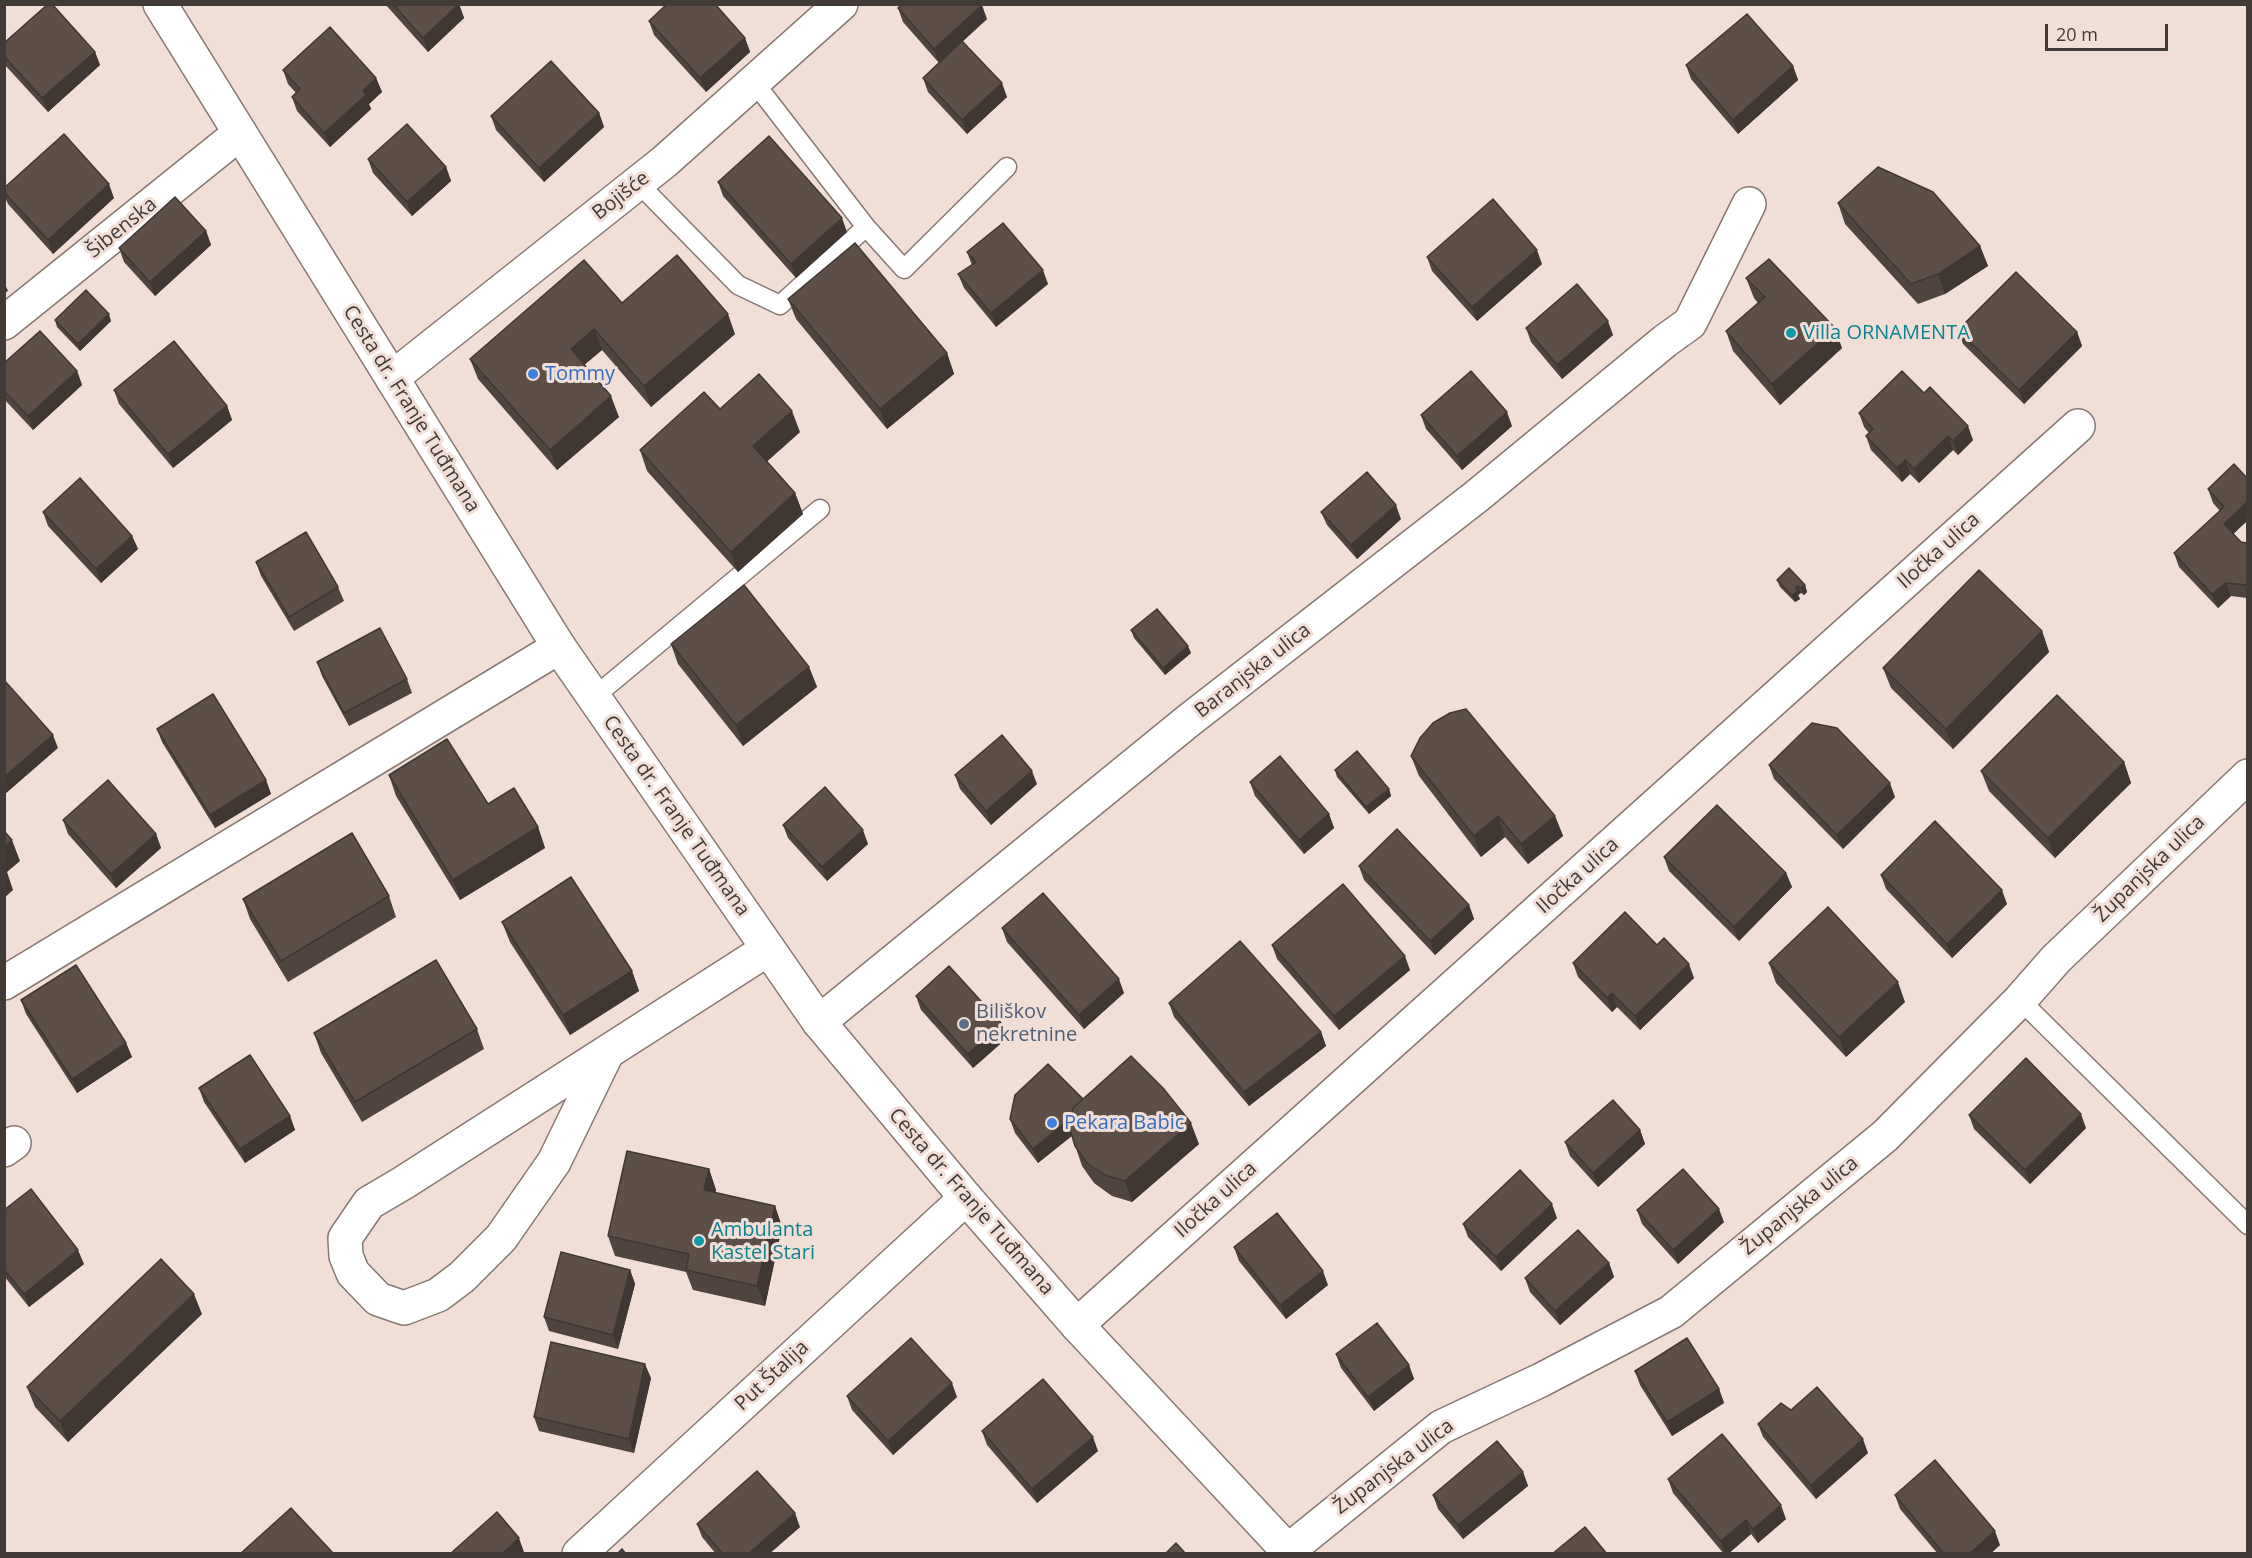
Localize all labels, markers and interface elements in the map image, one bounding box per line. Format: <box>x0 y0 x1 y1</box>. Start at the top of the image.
scale bar <box>2048 12 2171 50</box>
text: 20 m <box>2056 22 2098 46</box>
street label: Bojišće <box>588 166 654 226</box>
street label: Šibenska <box>82 193 162 263</box>
street label: Cesta dr. Franje Tuđmana <box>337 301 485 517</box>
place label: Villa ORNAMENTA <box>1803 321 1970 345</box>
marker: Villa ORNAMENTA <box>1784 326 1798 340</box>
place label: Tommy <box>545 362 615 386</box>
marker: Tommy <box>526 367 540 381</box>
street label: Iločka ulica <box>1893 508 1985 594</box>
street label: Baranjska ulica <box>1190 618 1316 724</box>
street label: Cesta dr. Franje Tuđmana <box>597 711 755 921</box>
street label: Županjska ulica <box>2090 810 2210 928</box>
street label: Iločka ulica <box>1532 833 1624 919</box>
place label: Biliškov nekretnine <box>976 1000 1077 1047</box>
marker: Biliškov nekretnine <box>957 1017 971 1031</box>
street label: Cesta dr. Franje Tuđmana <box>883 1104 1059 1300</box>
place label: Pekara Babic <box>1064 1111 1184 1135</box>
marker: Pekara Babic <box>1045 1116 1059 1130</box>
street label: Županjska ulica <box>1737 1151 1863 1261</box>
street label: Iločka ulica <box>1170 1157 1262 1243</box>
place label: Ambulanta Kastel Stari <box>711 1218 815 1265</box>
marker: Ambulanta Kastel Stari <box>692 1234 706 1248</box>
street label: Put Štalija <box>730 1336 814 1416</box>
street label: Županjska ulica <box>1329 1414 1459 1520</box>

